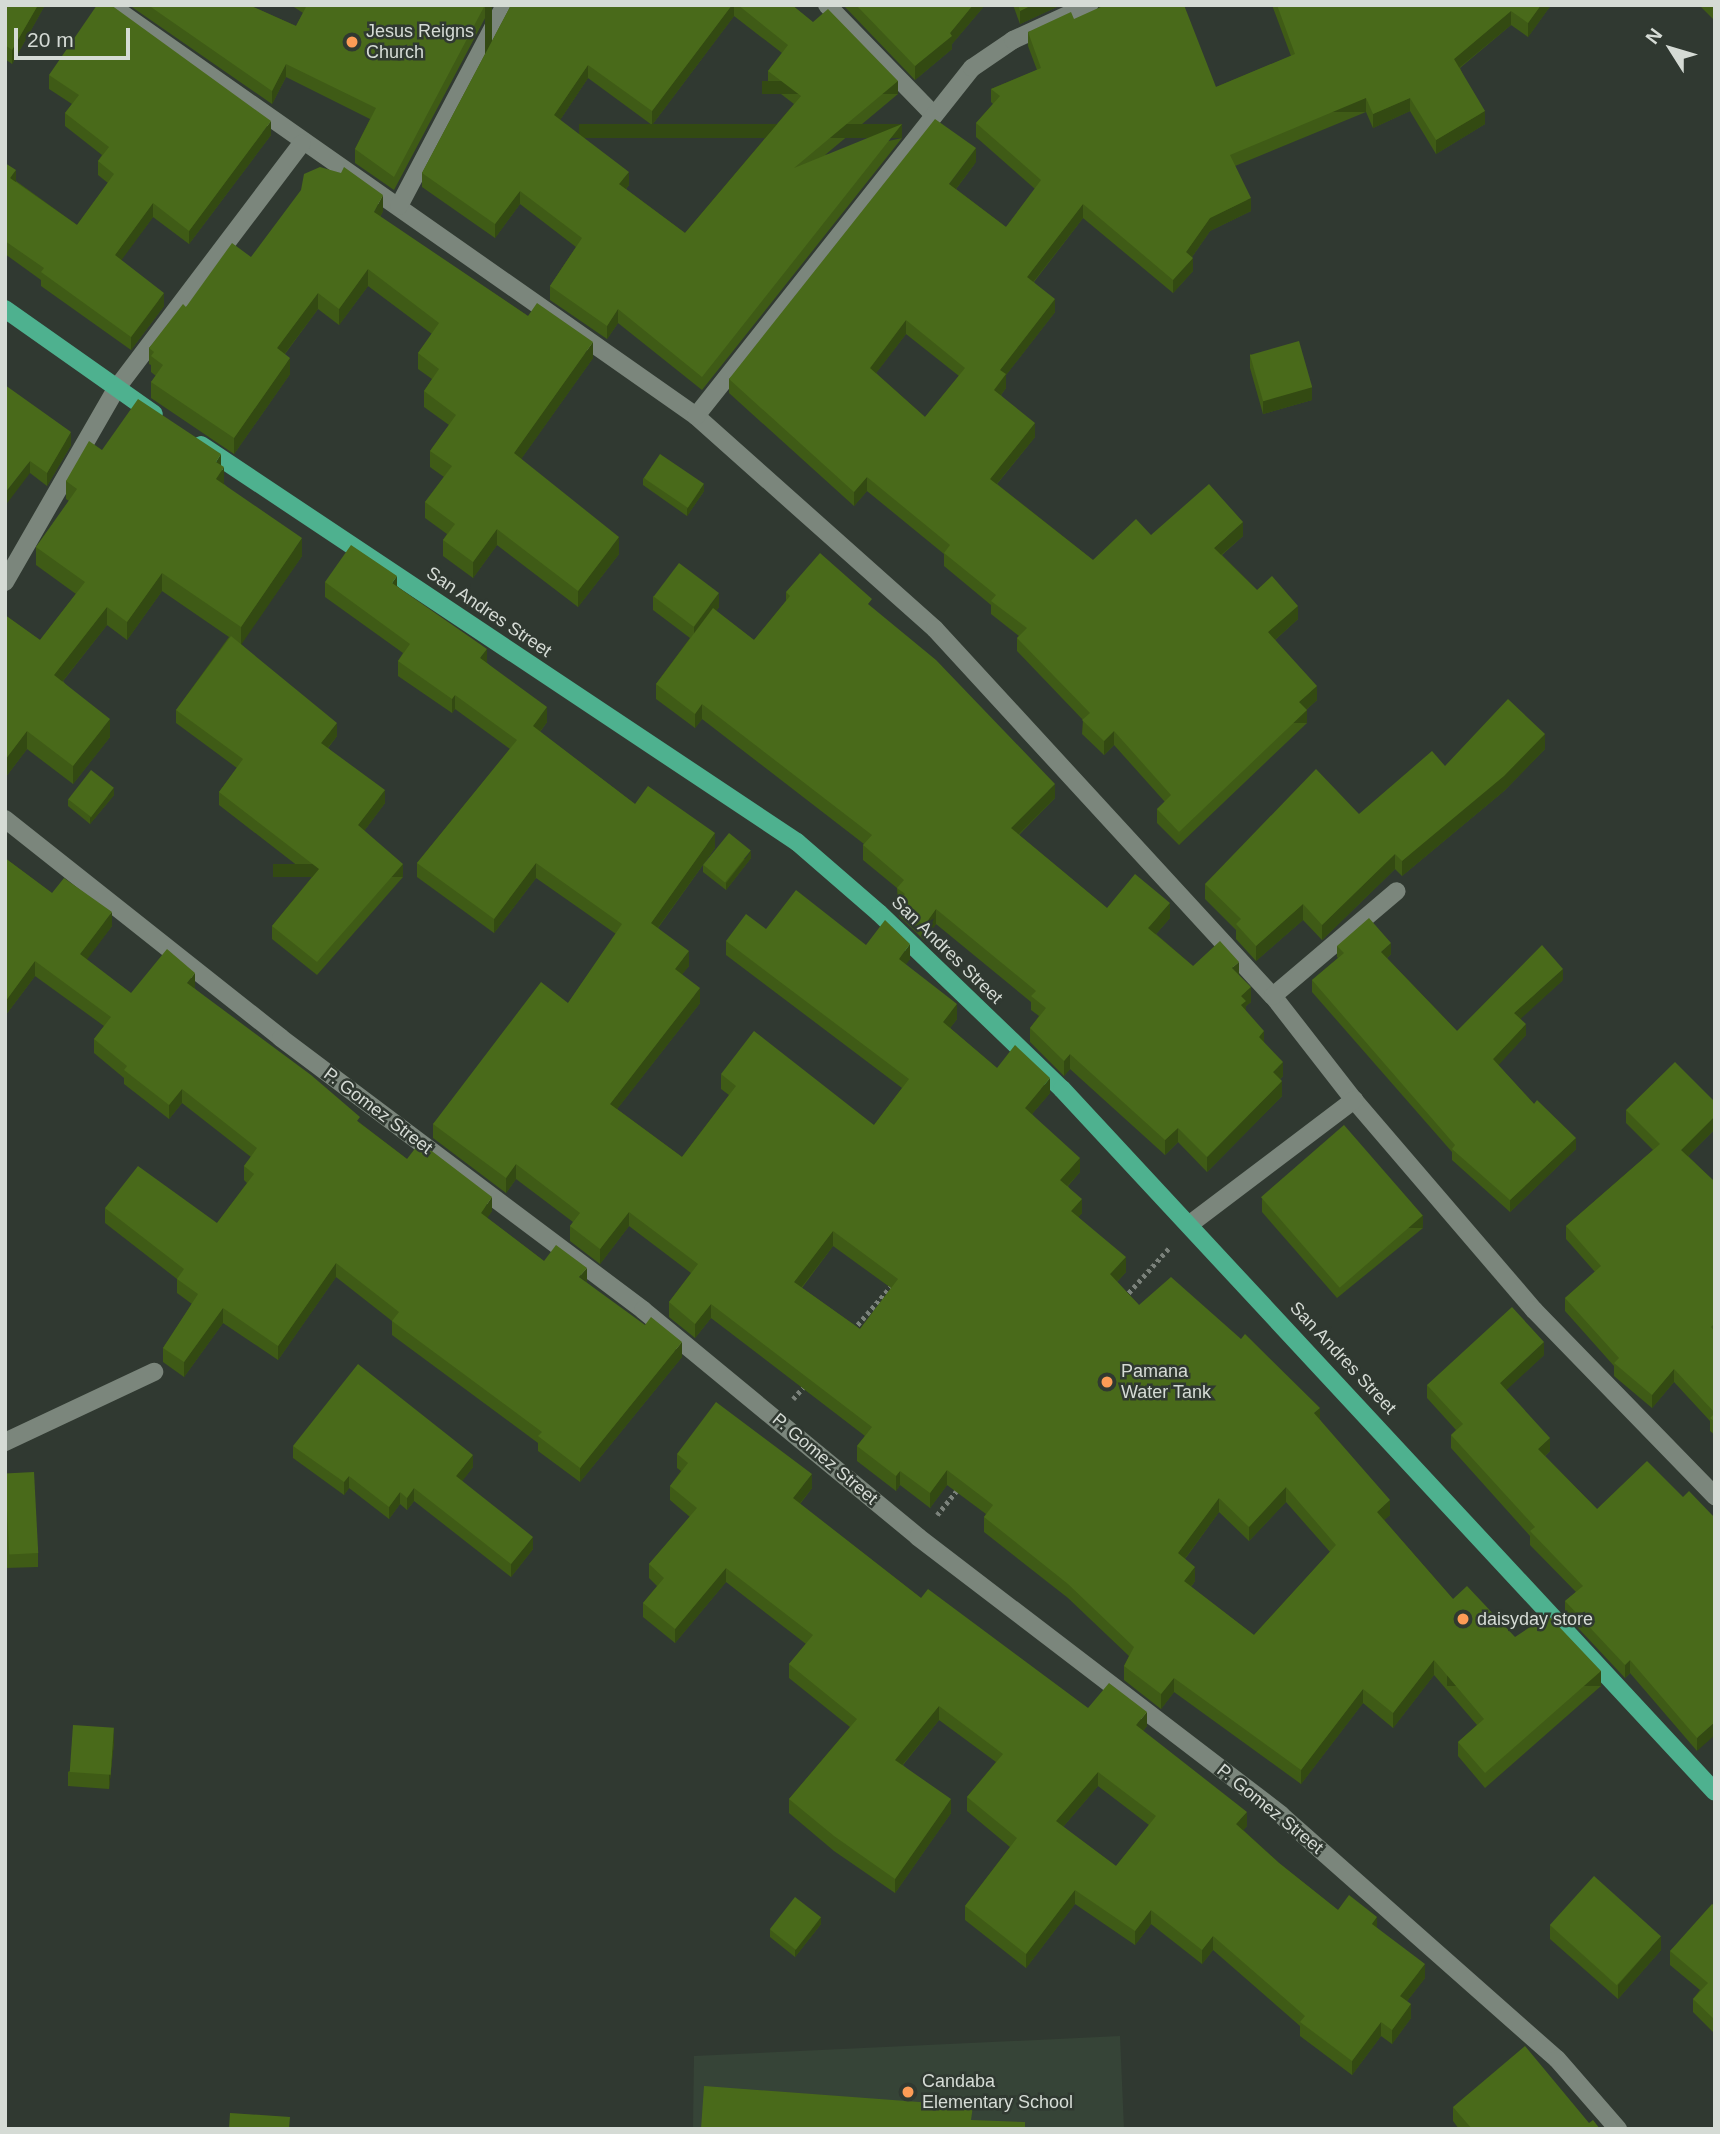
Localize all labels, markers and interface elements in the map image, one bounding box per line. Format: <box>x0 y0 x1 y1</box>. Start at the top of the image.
scale bar <box>18 14 133 58</box>
north arrow <box>1636 14 1706 84</box>
place label: Jesus Reigns Church <box>366 21 474 64</box>
text: N <box>1641 24 1666 48</box>
text: 20 m <box>27 28 74 51</box>
marker: Jesus Reigns Church <box>344 34 360 50</box>
street label: San Andres Street <box>422 562 556 662</box>
street label: San Andres Street <box>887 891 1007 1009</box>
street label: P. Gomez Street <box>319 1063 437 1159</box>
street label: San Andres Street <box>1285 1297 1401 1419</box>
place label: Pamana Water Tank <box>1121 1361 1211 1404</box>
marker: Pamana Water Tank <box>1099 1374 1115 1390</box>
street label: P. Gomez Street <box>768 1409 882 1509</box>
place label: daisyday store <box>1477 1608 1593 1630</box>
marker: daisyday store <box>1455 1611 1471 1627</box>
street label: P. Gomez Street <box>1212 1759 1328 1859</box>
place label: Candaba Elementary School <box>922 2071 1073 2114</box>
marker: Candaba Elementary School <box>900 2084 916 2100</box>

